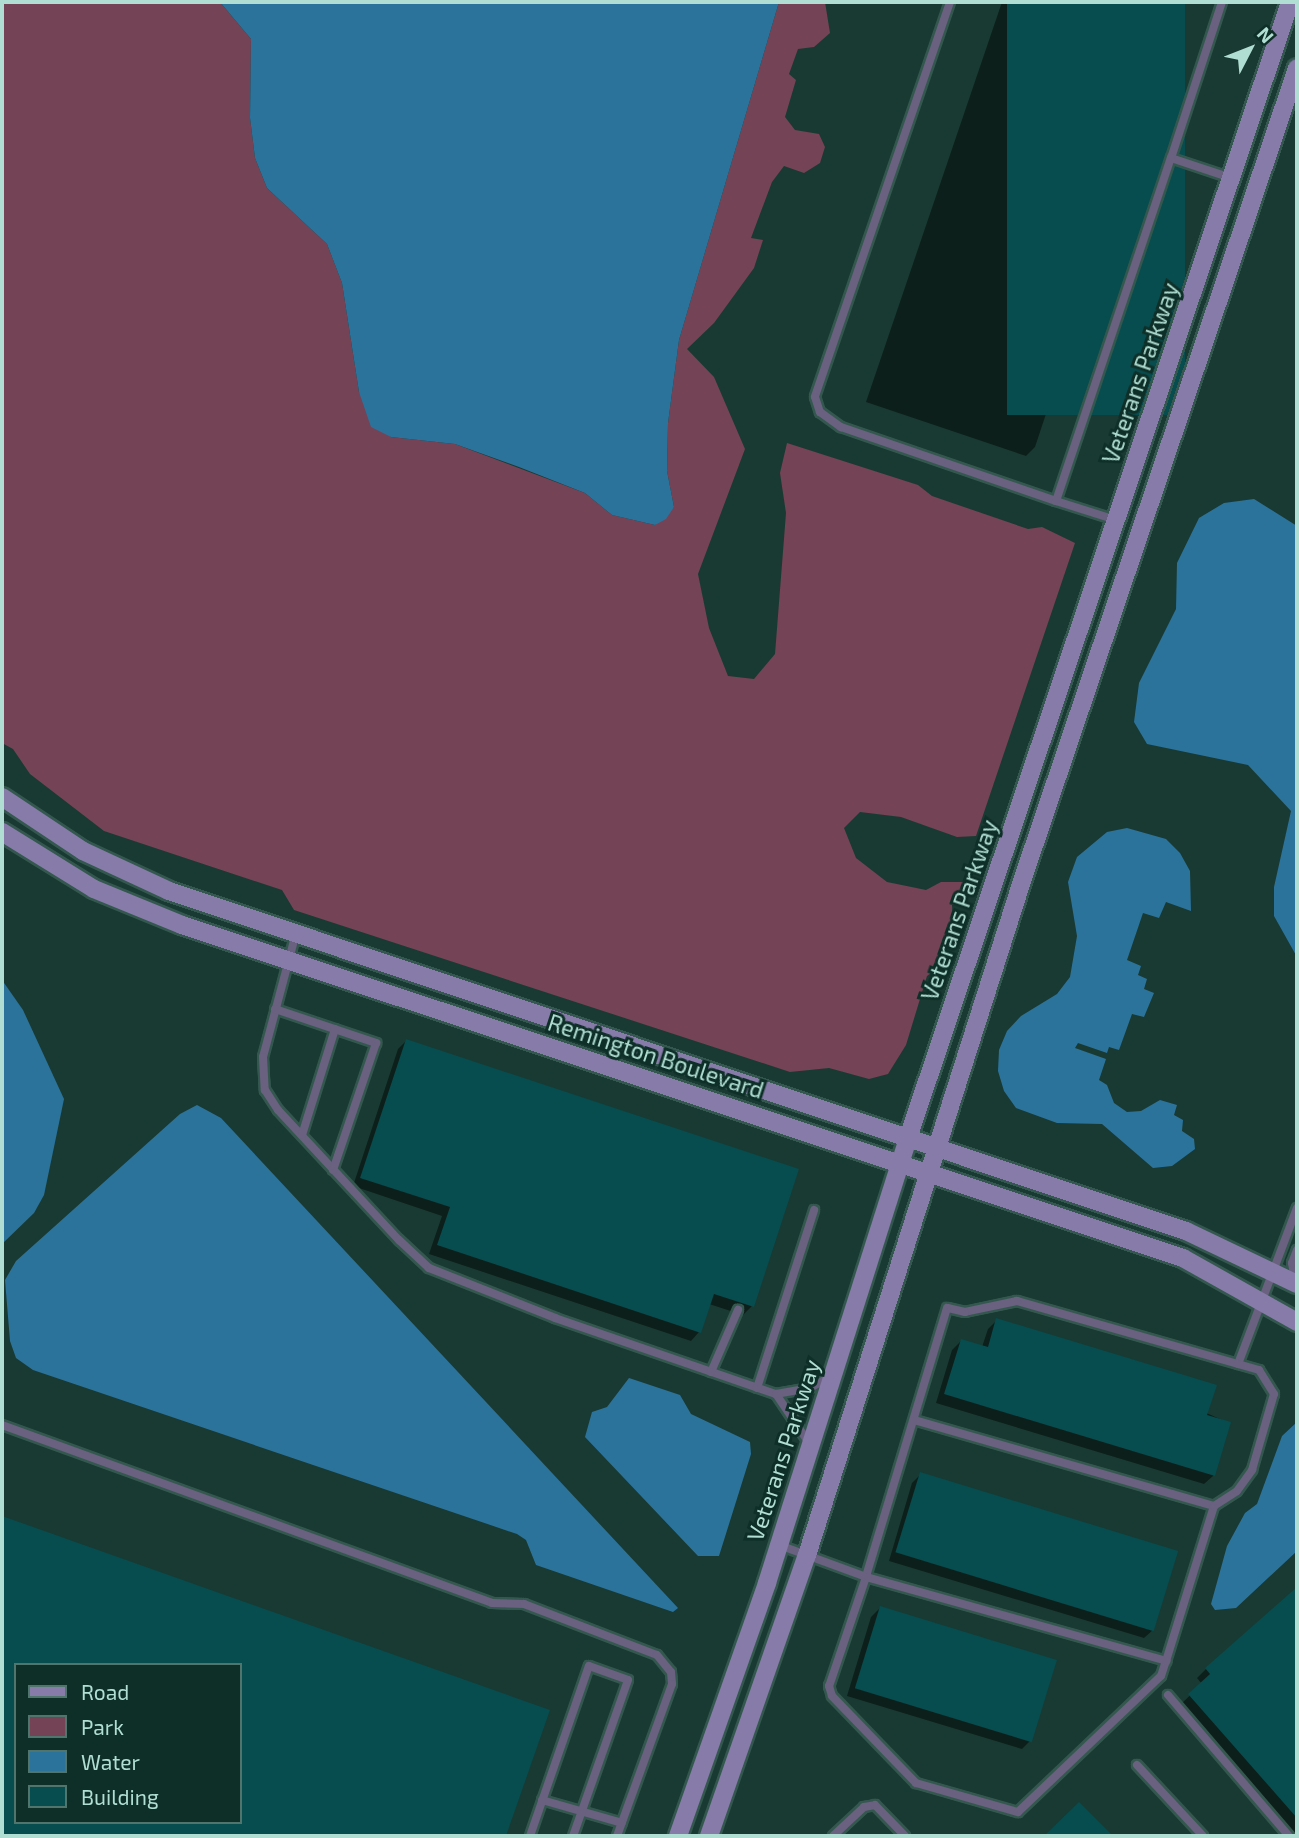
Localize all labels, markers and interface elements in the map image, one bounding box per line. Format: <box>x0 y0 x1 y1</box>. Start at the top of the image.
north arrow <box>1215 14 1285 84</box>
text: N <box>1253 22 1279 47</box>
street label: Veterans Parkway <box>1096 279 1184 467</box>
street label: Veterans Parkway <box>915 816 1003 1004</box>
street label: Remington Boulevard <box>545 1008 767 1104</box>
street label: Veterans Parkway <box>741 1356 825 1544</box>
legend <box>14 1663 242 1824</box>
text: Road <box>81 1679 129 1704</box>
text: Park <box>81 1714 124 1739</box>
text: Water <box>81 1749 140 1774</box>
text: Building <box>81 1784 159 1809</box>

